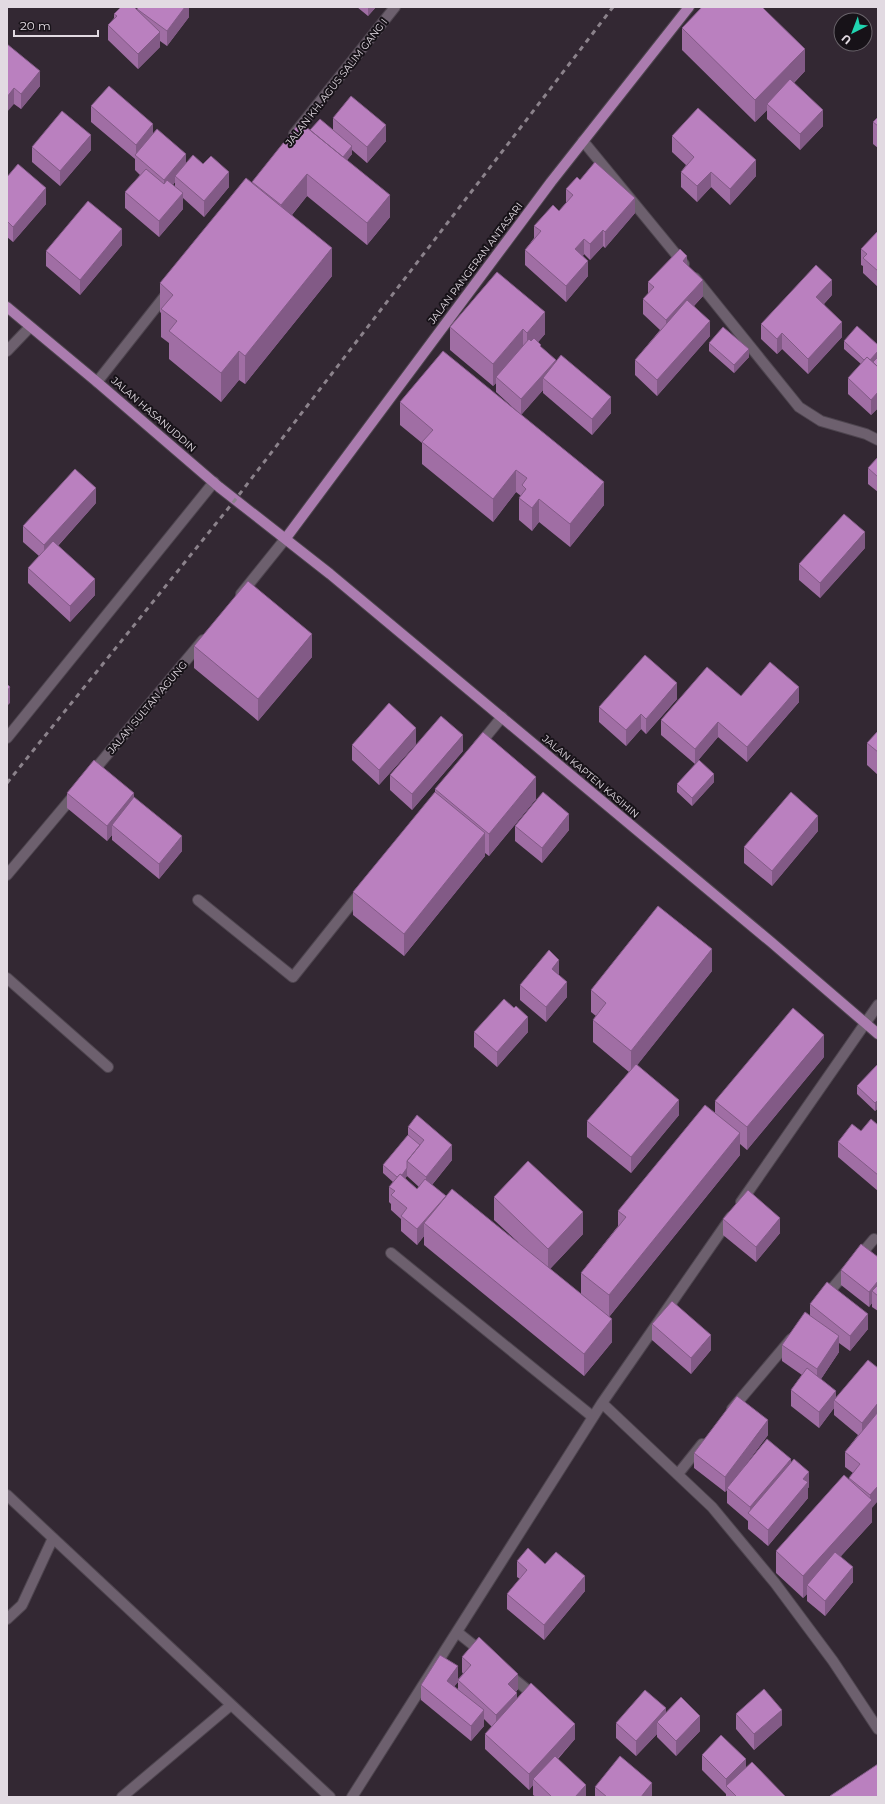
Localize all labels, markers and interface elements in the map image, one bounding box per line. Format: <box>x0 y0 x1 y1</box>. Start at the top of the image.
scale bar <box>14 12 98 38</box>
north arrow <box>833 12 873 52</box>
street label: JALAN KH. AGUS SALIM GANG I <box>282 16 390 149</box>
text: 20 m <box>20 18 51 33</box>
text: U <box>838 31 854 48</box>
street label: JALAN PANGERAN ANTASARI <box>425 200 525 327</box>
street label: JALAN HASANUDDIN <box>108 373 199 455</box>
street label: JALAN SULTAN AGUNG <box>104 658 190 757</box>
street label: JALAN KAPTEN KASIHIN <box>539 731 642 821</box>

